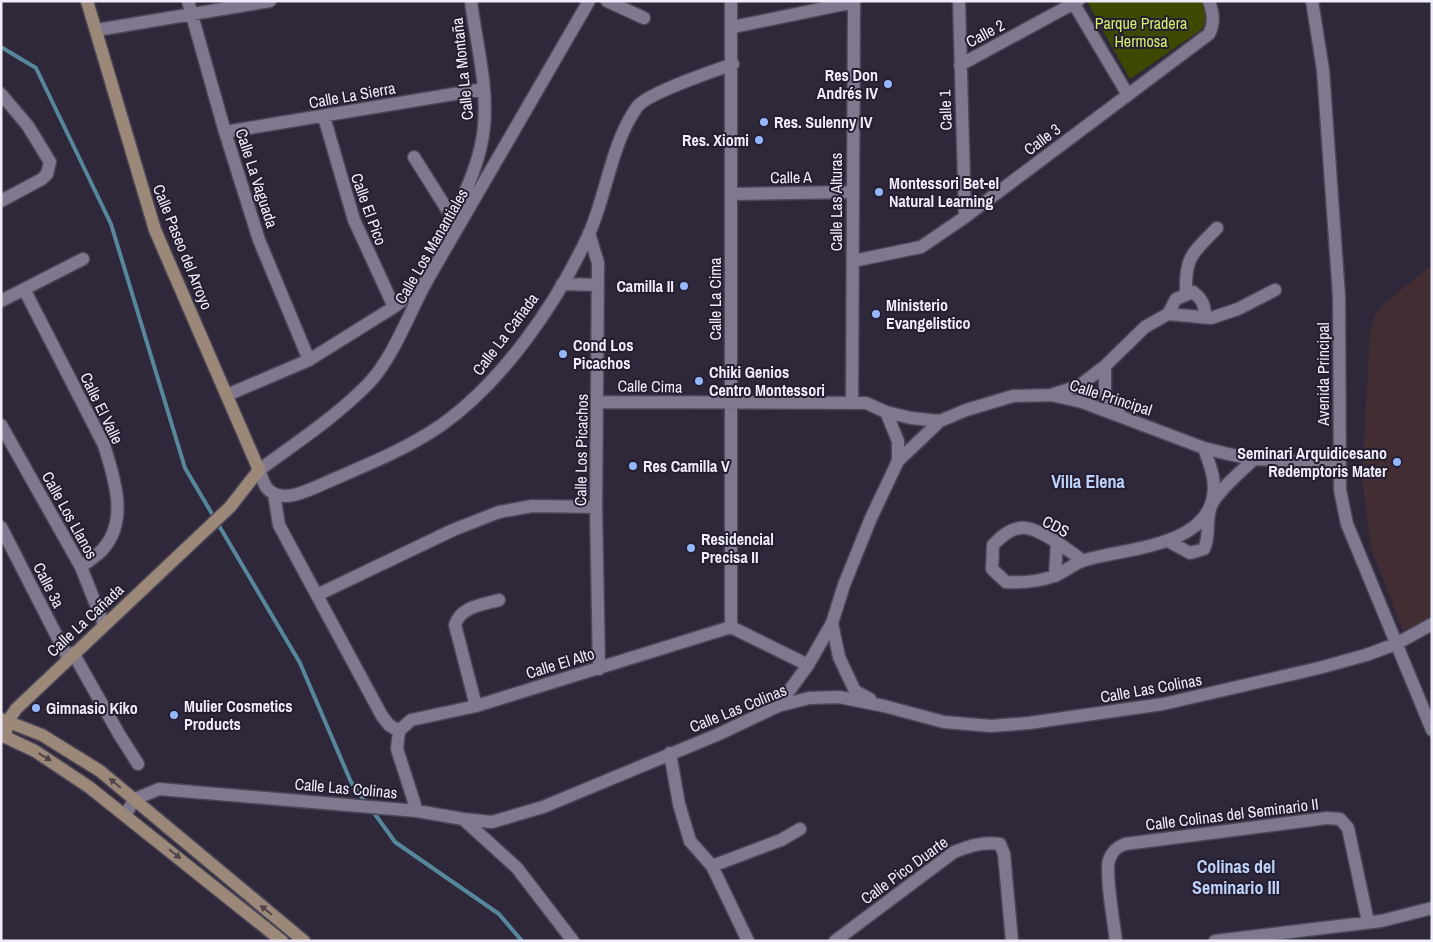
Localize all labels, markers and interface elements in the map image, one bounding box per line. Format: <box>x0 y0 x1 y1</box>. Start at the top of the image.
park label: Parque Pradera Hermosa <box>1095 12 1188 52</box>
street label: Calle 2 <box>962 14 1008 52</box>
street label: Calle La Montaña <box>446 16 478 121</box>
place label: Res Don Andrés IV <box>817 64 878 104</box>
street label: Calle La Sierra <box>307 76 398 113</box>
marker: Res Don Andrés IV <box>882 78 894 90</box>
street label: Calle 1 <box>933 89 957 131</box>
place label: Res. Sulenny IV <box>774 111 873 133</box>
marker: Res. Sulenny IV <box>758 116 770 128</box>
street label: Calle 3 <box>1019 118 1065 160</box>
street label: Calle La Vaguada <box>231 125 284 231</box>
place label: Res. Xiomi <box>682 129 749 151</box>
marker: Res. Xiomi <box>753 134 765 146</box>
street label: Calle Las Alturas <box>825 153 847 251</box>
street label: Calle A <box>770 166 812 188</box>
street label: Calle El Pico <box>346 170 392 248</box>
place label: Montessori Bet-el Natural Learning <box>889 172 999 212</box>
street label: Calle Paseo del Arroyo <box>148 181 218 313</box>
street label: Calle Los Manantiales <box>389 184 473 308</box>
marker: Montessori Bet-el Natural Learning <box>873 186 885 198</box>
street label: Calle La Cima <box>704 257 726 341</box>
place label: Camilla II <box>616 275 674 297</box>
marker: Camilla II <box>678 280 690 292</box>
street label: Calle La Cañada <box>467 288 544 380</box>
place label: Ministerio Evangelistico <box>886 294 971 334</box>
marker: Ministerio Evangelistico <box>870 308 882 320</box>
street label: Avenida Principal <box>1312 322 1334 427</box>
place label: Cond Los Picachos <box>573 334 634 374</box>
marker: Cond Los Picachos <box>557 348 569 360</box>
place label: Chiki Genios Centro Montessori <box>709 361 825 401</box>
street label: Calle El Valle <box>75 369 129 447</box>
street label: Calle Principal <box>1067 373 1155 421</box>
street label: Calle Cima <box>617 374 683 398</box>
marker: Chiki Genios Centro Montessori <box>693 375 705 387</box>
street label: Calle Los Picachos <box>569 394 593 506</box>
place label: Seminari Arquidicesano Redemptoris Mater <box>1237 442 1388 482</box>
place label: Res Camilla V <box>643 455 730 477</box>
marker: Seminari Arquidicesano Redemptoris Mater <box>1391 456 1403 468</box>
marker: Res Camilla V <box>627 460 639 472</box>
street label: Calle Los Llanos <box>37 467 103 563</box>
district label: Villa Elena <box>1051 469 1126 494</box>
street label: CDS <box>1039 510 1074 542</box>
place label: Residencial Precisa II <box>701 528 774 568</box>
marker: Residencial Precisa II <box>685 542 697 554</box>
street label: Calle 3a <box>28 559 70 612</box>
street label: Calle La Cañada <box>42 578 129 661</box>
street label: Calle El Alto <box>523 642 597 684</box>
street label: Calle Las Colinas <box>1098 668 1204 708</box>
street label: Calle Las Colinas <box>686 679 790 737</box>
place label: Mulier Cosmetics Products <box>184 695 293 735</box>
place label: Gimnasio Kiko <box>46 697 138 719</box>
marker: Gimnasio Kiko <box>30 702 42 714</box>
marker: Mulier Cosmetics Products <box>168 709 180 721</box>
one-way arrow <box>37 753 52 761</box>
street label: Calle Las Colinas <box>294 773 398 803</box>
one-way arrow <box>109 778 122 789</box>
street label: Calle Colinas del Seminario II <box>1144 792 1320 836</box>
street label: Calle Pico Duarte <box>856 831 952 909</box>
one-way arrow <box>168 849 181 860</box>
district label: Colinas del Seminario III <box>1192 854 1280 900</box>
one-way arrow <box>260 904 273 915</box>

